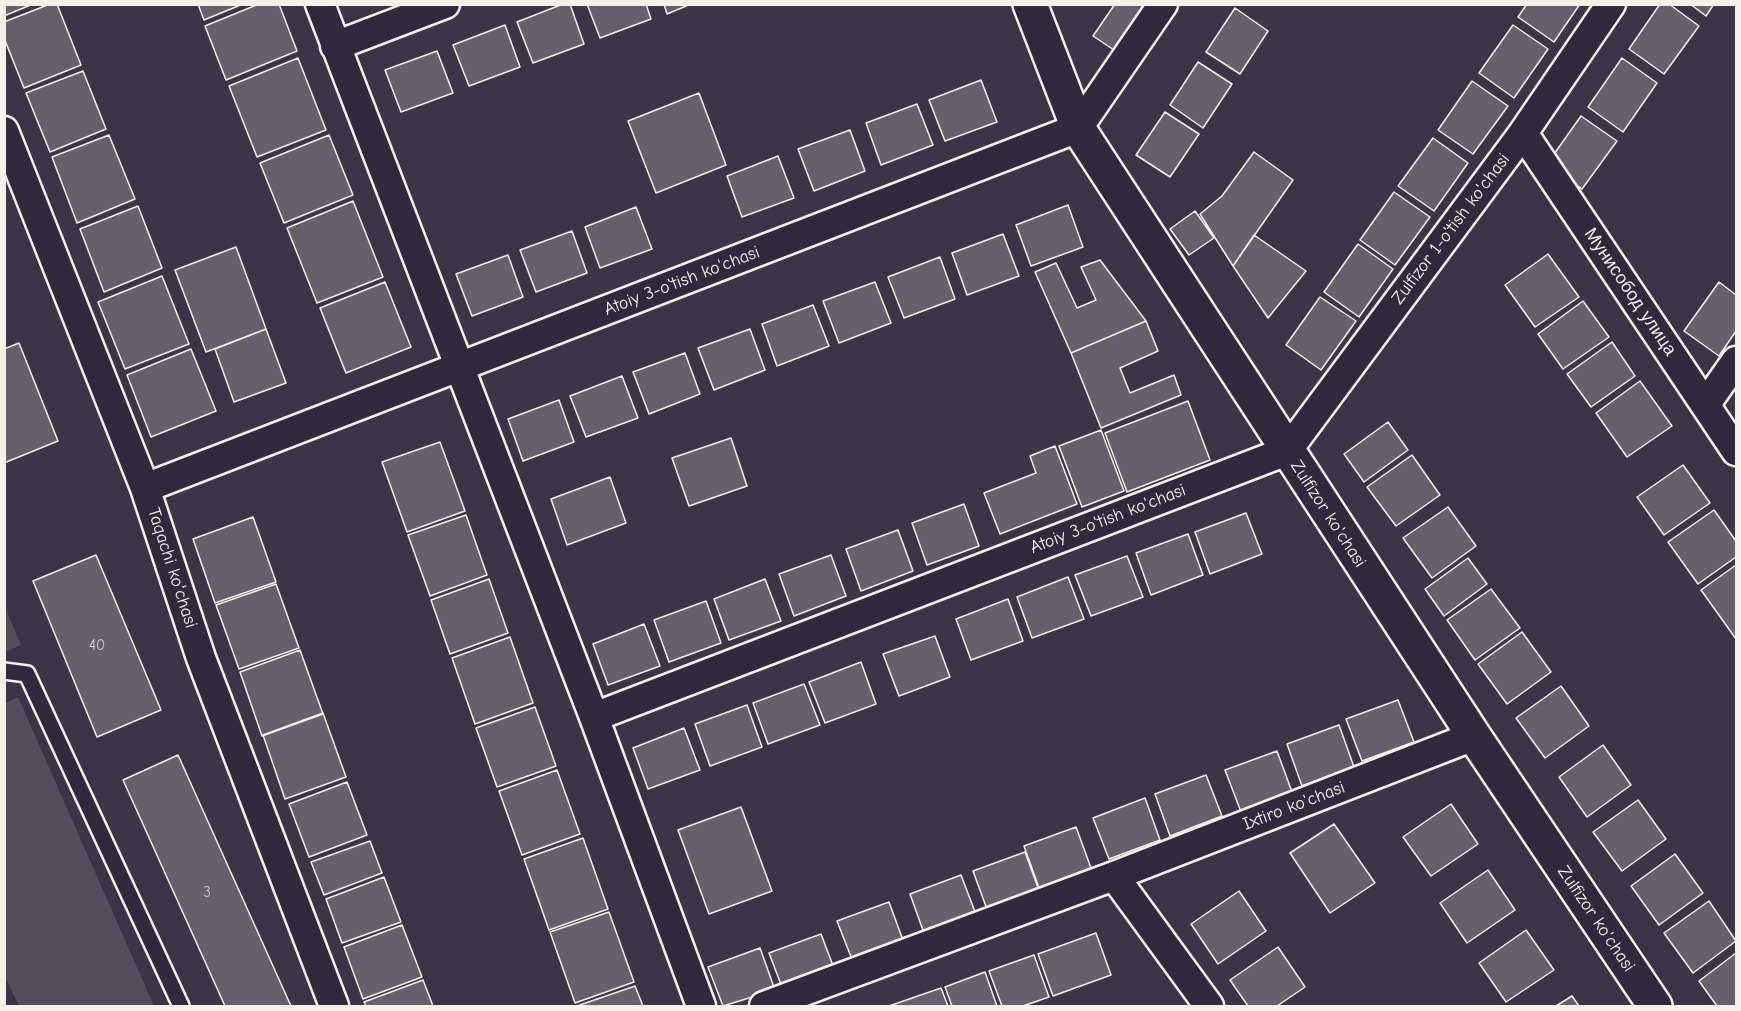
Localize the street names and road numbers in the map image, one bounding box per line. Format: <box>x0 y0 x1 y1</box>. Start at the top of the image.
street label: Zulfizor 1-o'tish ko'chasi <box>1387 149 1515 309</box>
street label: Мунисобод улица <box>1579 224 1681 360</box>
street label: Atoiy 3-o'tish ko'chasi <box>601 241 763 321</box>
street label: Zulfizor ko'chasi <box>1285 456 1371 572</box>
street label: Atoiy 3-o'tish ko'chasi <box>1027 479 1189 559</box>
street label: Taqachi koʻchasi <box>142 505 202 631</box>
street label: Ixtiro ko'chasi <box>1240 777 1348 835</box>
street label: Zulfizor ko'chasi <box>1553 862 1639 976</box>

